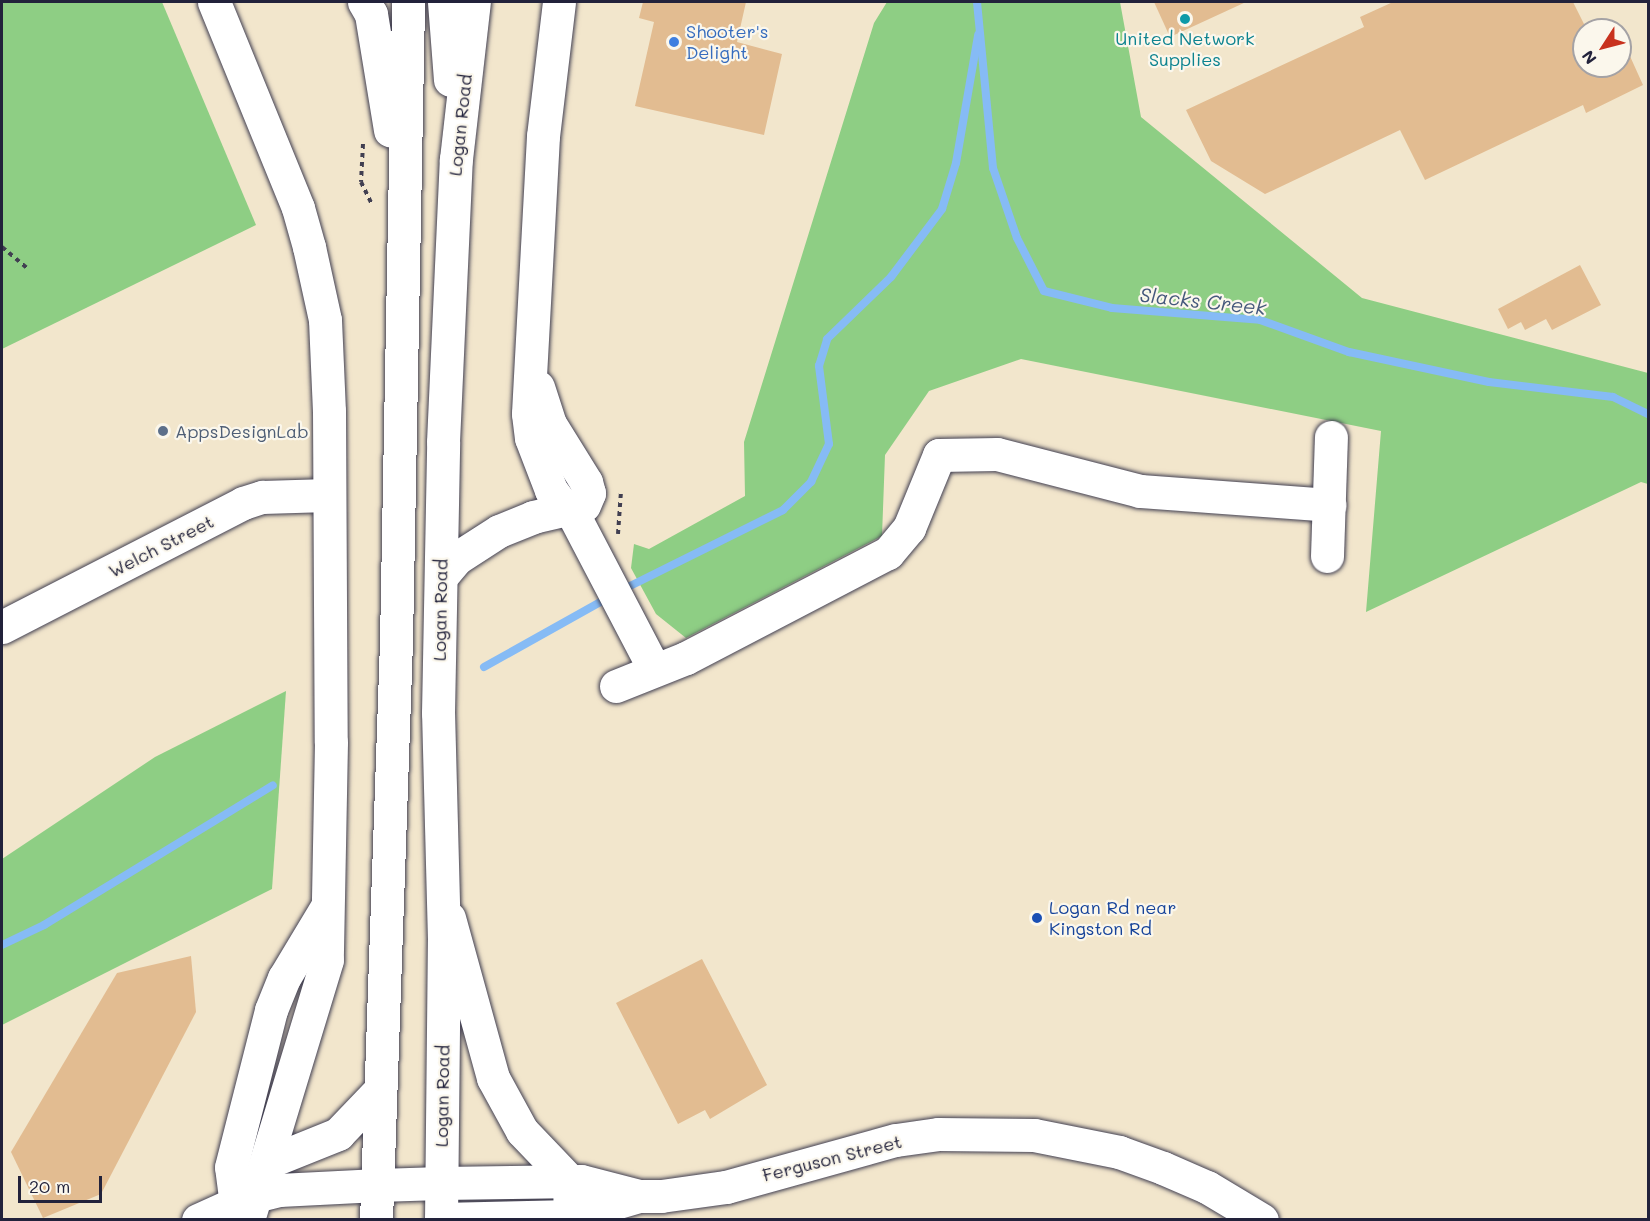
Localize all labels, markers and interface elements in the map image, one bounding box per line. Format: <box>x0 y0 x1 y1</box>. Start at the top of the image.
marker: United Network Supplies <box>1178 12 1192 26</box>
north arrow <box>1572 18 1632 78</box>
place label: Shooter's Delight <box>686 21 768 63</box>
place label: United Network Supplies <box>1115 28 1255 70</box>
marker: Shooter's Delight <box>667 35 681 49</box>
text: N <box>1577 47 1601 69</box>
street label: Logan Road <box>444 73 476 177</box>
water label: Slacks Creek <box>1139 282 1267 320</box>
place label: AppsDesignLab <box>175 420 309 442</box>
marker: AppsDesignLab <box>156 424 170 438</box>
street label: Welch Street <box>105 510 217 582</box>
street label: Logan Road <box>428 559 452 661</box>
place label: Logan Rd near Kingston Rd <box>1049 897 1177 940</box>
marker: Logan Rd near Kingston Rd <box>1030 911 1044 925</box>
street label: Logan Road <box>430 1045 454 1147</box>
street label: Ferguson Street <box>760 1130 904 1186</box>
scale bar <box>21 1164 105 1202</box>
text: 20 m <box>29 1174 70 1198</box>

